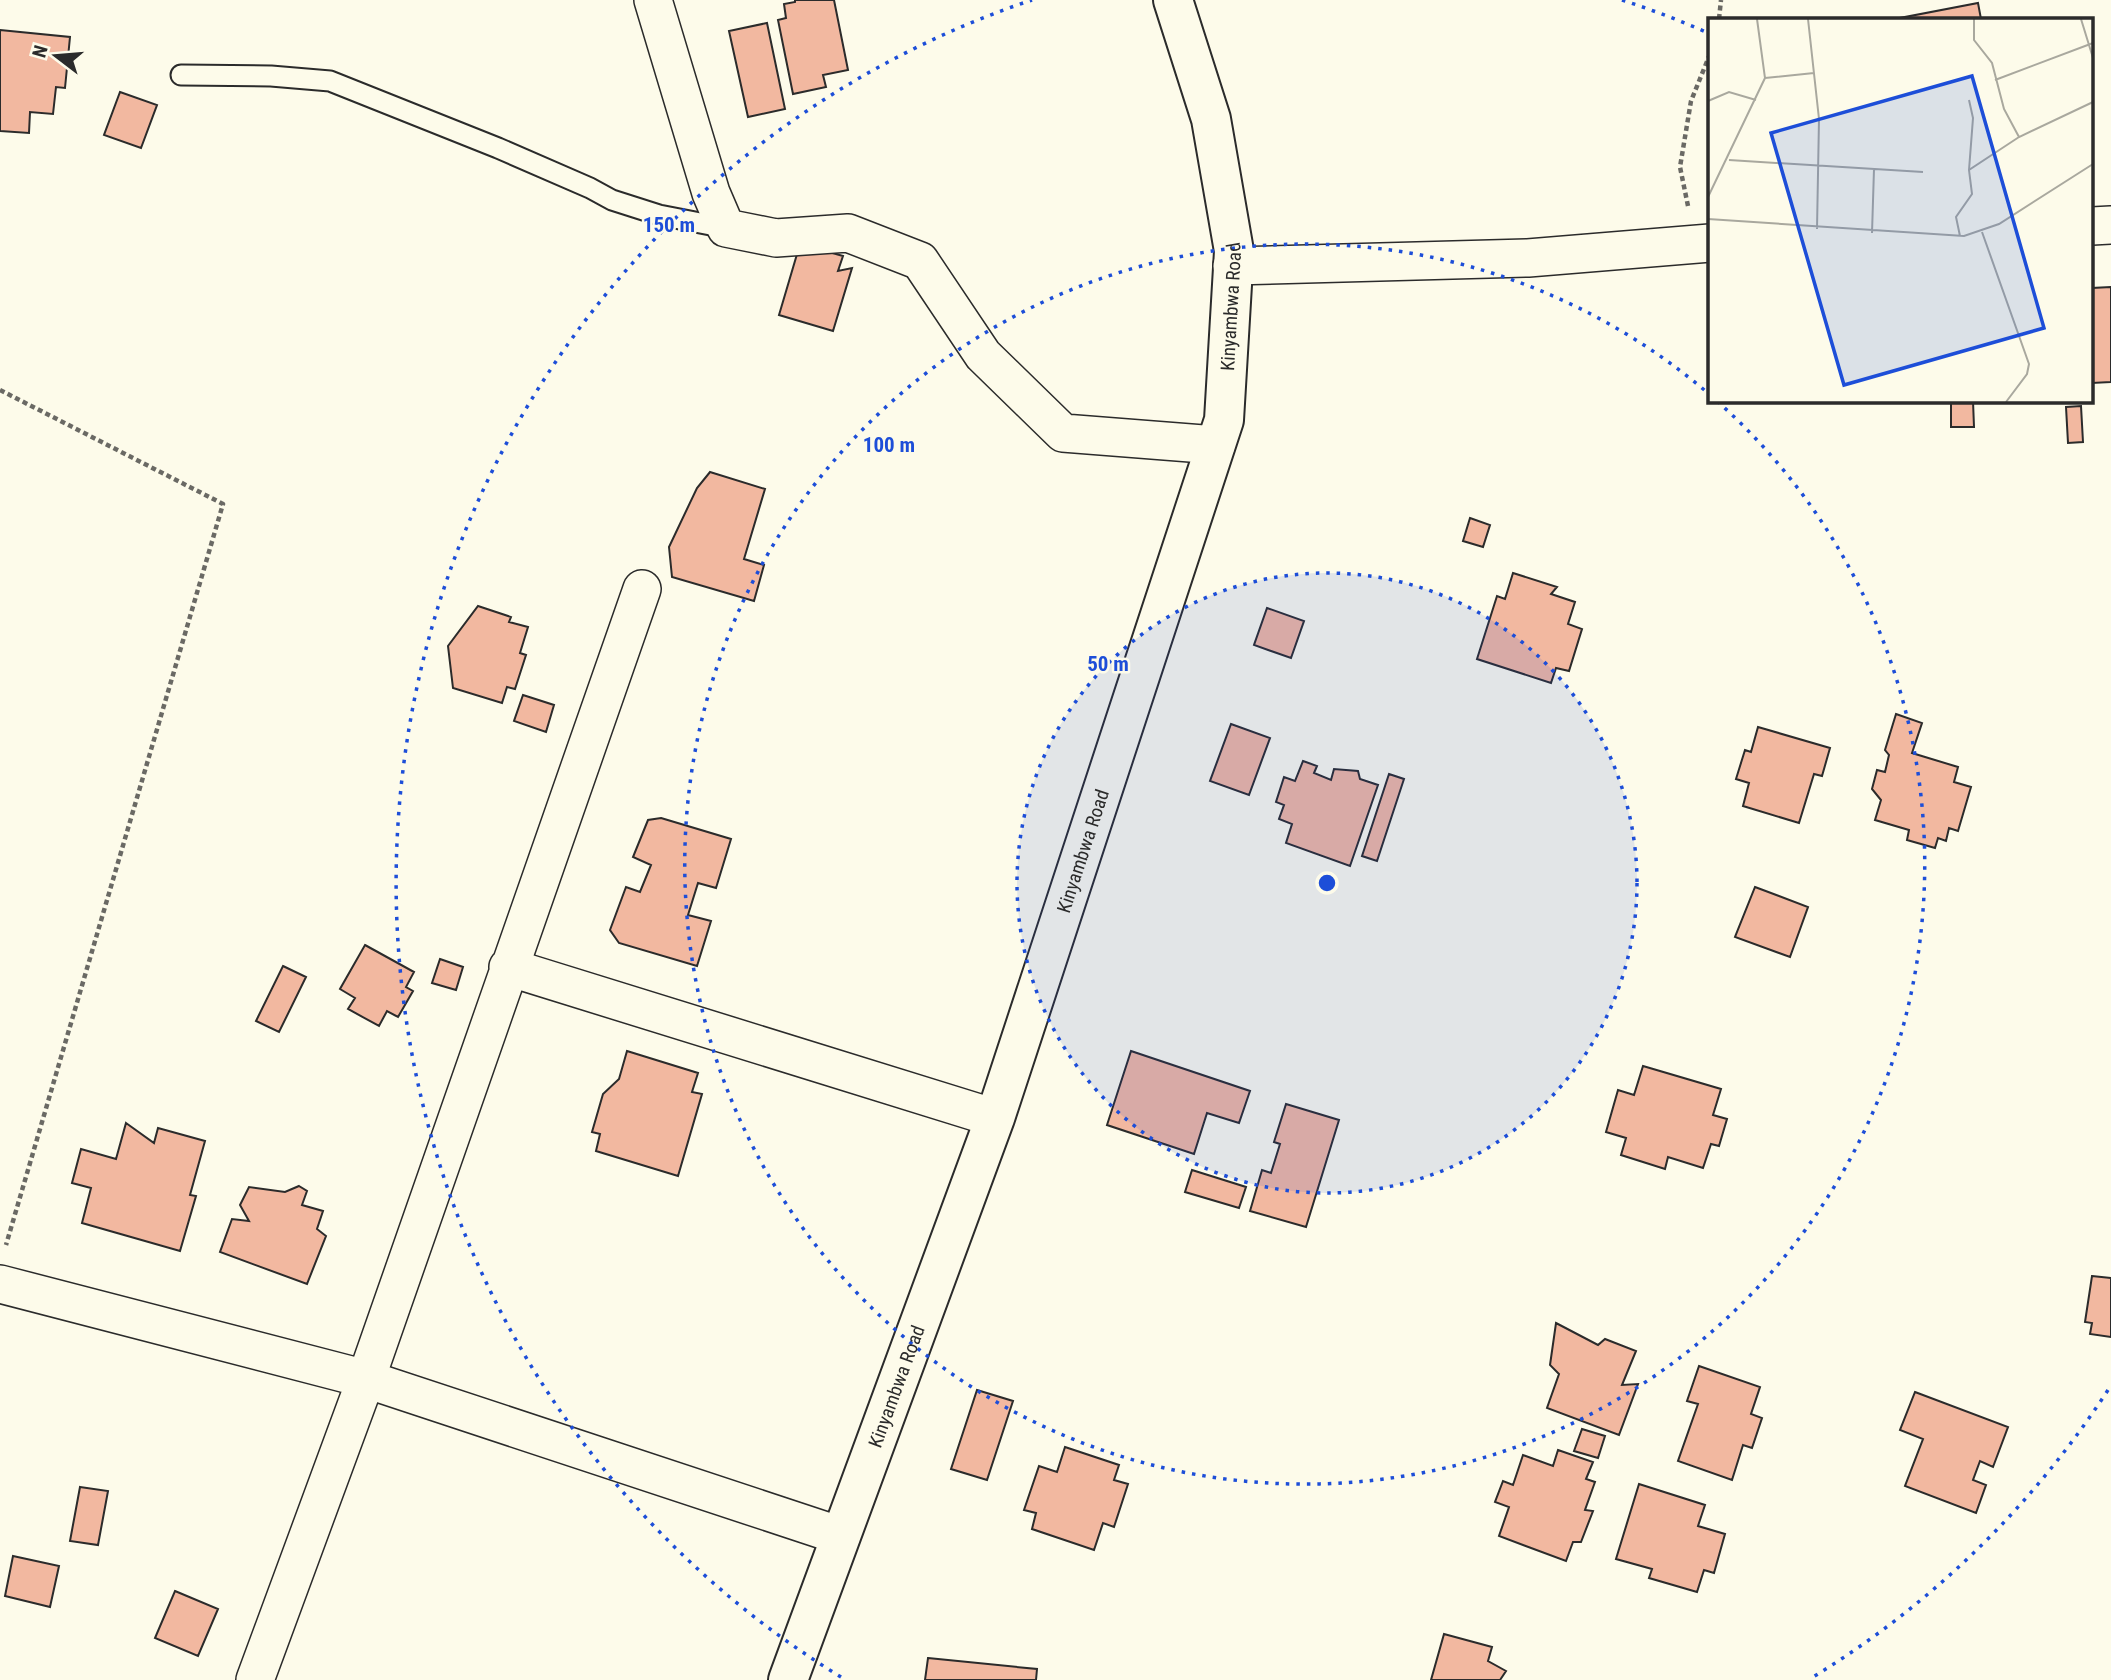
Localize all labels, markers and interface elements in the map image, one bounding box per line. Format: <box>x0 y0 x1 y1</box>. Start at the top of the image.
inset map <box>1708 18 2094 402</box>
north arrow <box>21 21 91 91</box>
text: N <box>27 43 53 60</box>
text: 150 m <box>643 213 695 237</box>
street label: Kinyambwa Road <box>1215 241 1245 372</box>
text: 100 m <box>863 433 915 457</box>
text: 50 m <box>1087 652 1129 676</box>
street label: Kinyambwa Road <box>1052 786 1114 916</box>
centre of rings <box>1315 871 1339 895</box>
street label: Kinyambwa Road <box>863 1322 929 1451</box>

